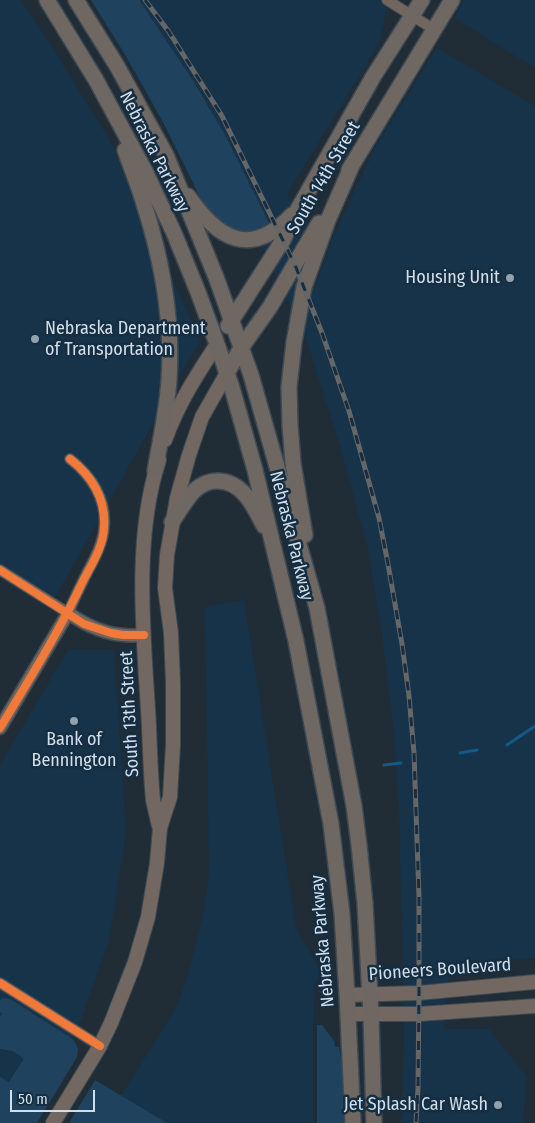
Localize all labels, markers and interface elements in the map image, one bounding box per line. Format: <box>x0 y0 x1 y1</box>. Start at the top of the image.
street label: Nebraska Parkway <box>114 88 194 216</box>
street label: South 14th Street <box>283 118 365 238</box>
place label: Housing Unit <box>405 267 500 289</box>
marker: Housing Unit <box>504 272 516 284</box>
place label: Nebraska Department of Transportation <box>45 318 206 360</box>
marker: Nebraska Department of Transportation <box>29 333 41 345</box>
street label: Nebraska Parkway <box>264 469 318 603</box>
street label: South 13th Street <box>116 650 144 778</box>
marker: Bank of Bennington <box>68 715 80 727</box>
place label: Bank of Bennington <box>32 729 116 772</box>
street label: Nebraska Parkway <box>306 874 340 1008</box>
street label: Pioneers Boulevard <box>368 954 512 986</box>
scale bar <box>12 1080 98 1112</box>
text: 50 m <box>18 1090 48 1108</box>
place label: Jet Splash Car Wash <box>344 1094 488 1116</box>
marker: Jet Splash Car Wash <box>492 1099 504 1111</box>

